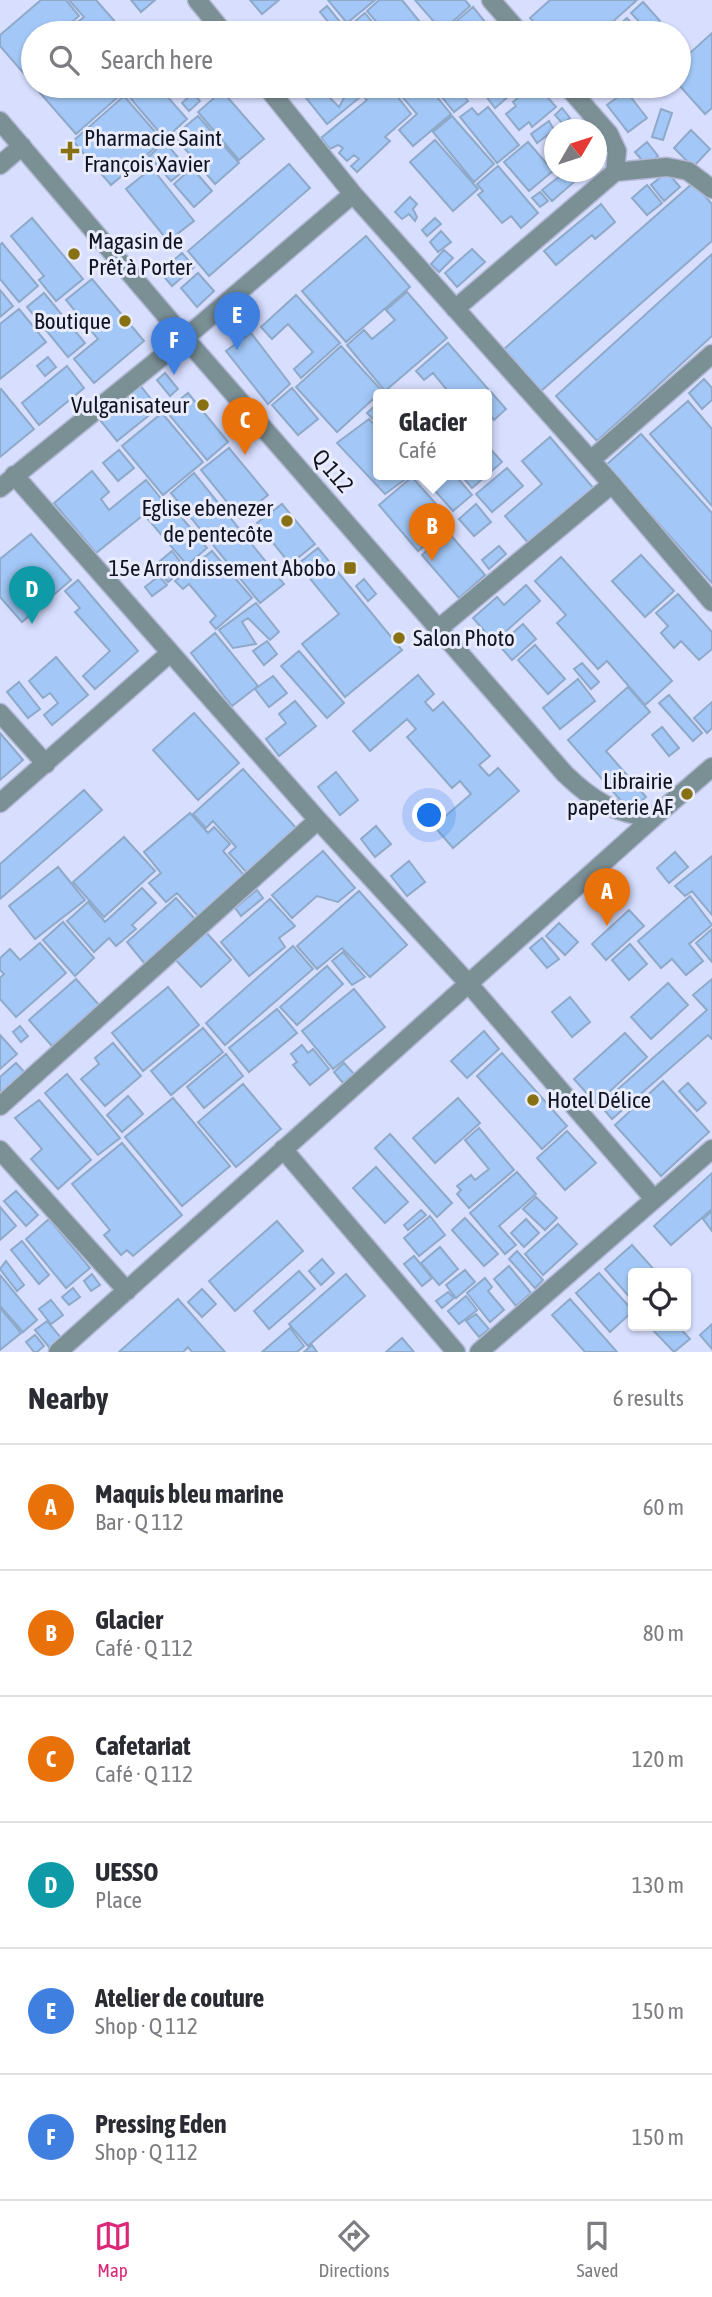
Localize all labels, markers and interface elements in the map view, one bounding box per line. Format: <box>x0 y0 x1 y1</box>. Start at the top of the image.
search box <box>21 21 691 98</box>
icon: search <box>45 41 83 79</box>
text: Search here <box>101 45 213 75</box>
north arrow <box>544 119 607 182</box>
place label: Pharmacie Saint François Xavier <box>84 125 222 177</box>
marker: Pharmacie Saint François Xavier <box>62 143 78 159</box>
place label: Magasin de Prêt à Porter <box>88 228 193 280</box>
marker: Magasin de Prêt à Porter <box>66 246 82 262</box>
pin: E <box>214 292 260 350</box>
place label: Boutique <box>34 308 111 334</box>
marker: Boutique <box>117 313 133 329</box>
pin: F <box>151 317 197 375</box>
popup <box>373 389 492 480</box>
place label: Vulganisateur <box>71 392 190 418</box>
marker: Vulganisateur <box>195 397 211 413</box>
pin: C <box>222 397 268 455</box>
text: Glacier <box>399 407 466 437</box>
text: Café <box>399 437 436 463</box>
street label: Q 112 <box>307 444 359 498</box>
place label: Eglise ebenezer de pentecôte <box>142 495 274 547</box>
pin: B <box>409 503 455 561</box>
marker: Eglise ebenezer de pentecôte <box>279 513 295 529</box>
place label: 15e Arrondissement Abobo <box>108 555 336 581</box>
marker: 15e Arrondissement Abobo <box>342 560 358 576</box>
pin: D <box>9 566 55 624</box>
place label: Salon Photo <box>413 625 515 651</box>
marker: Salon Photo <box>391 630 407 646</box>
place label: Librairie papeterie AF <box>567 768 674 820</box>
marker: Librairie papeterie AF <box>679 786 695 802</box>
your location <box>412 798 446 832</box>
pin: A <box>584 868 630 926</box>
place label: Hotel Délice <box>547 1087 651 1113</box>
marker: Hotel Délice <box>525 1092 541 1108</box>
map controls <box>628 1268 691 1331</box>
button: locate <box>628 1268 691 1331</box>
text: Nearby <box>28 1381 108 1415</box>
text: 6 results <box>613 1385 684 1411</box>
text: Maquis bleu marine <box>95 1479 284 1509</box>
text: A <box>45 1494 57 1520</box>
text: 60 m <box>643 1494 684 1520</box>
text: Bar · Q 112 <box>95 1509 184 1535</box>
text: Glacier <box>95 1605 163 1635</box>
text: B <box>46 1620 56 1646</box>
text: 80 m <box>643 1620 684 1646</box>
text: Café · Q 112 <box>95 1635 193 1661</box>
text: Cafetariat <box>95 1731 191 1761</box>
text: C <box>46 1746 56 1772</box>
text: 120 m <box>632 1746 684 1772</box>
text: Café · Q 112 <box>95 1761 193 1787</box>
text: UESSO <box>95 1857 158 1887</box>
text: D <box>45 1872 57 1898</box>
text: 130 m <box>632 1872 684 1898</box>
text: Place <box>95 1887 142 1913</box>
text: Atelier de couture <box>95 1983 264 2013</box>
text: E <box>46 1998 56 2024</box>
text: 150 m <box>632 1998 684 2024</box>
text: Shop · Q 112 <box>95 2013 198 2039</box>
text: Pressing Eden <box>95 2109 227 2139</box>
text: F <box>46 2124 56 2150</box>
text: 150 m <box>632 2124 684 2150</box>
text: Shop · Q 112 <box>95 2139 198 2165</box>
tab: Map <box>94 2217 132 2281</box>
tab: Directions <box>319 2217 389 2281</box>
tab: Saved <box>576 2217 618 2281</box>

